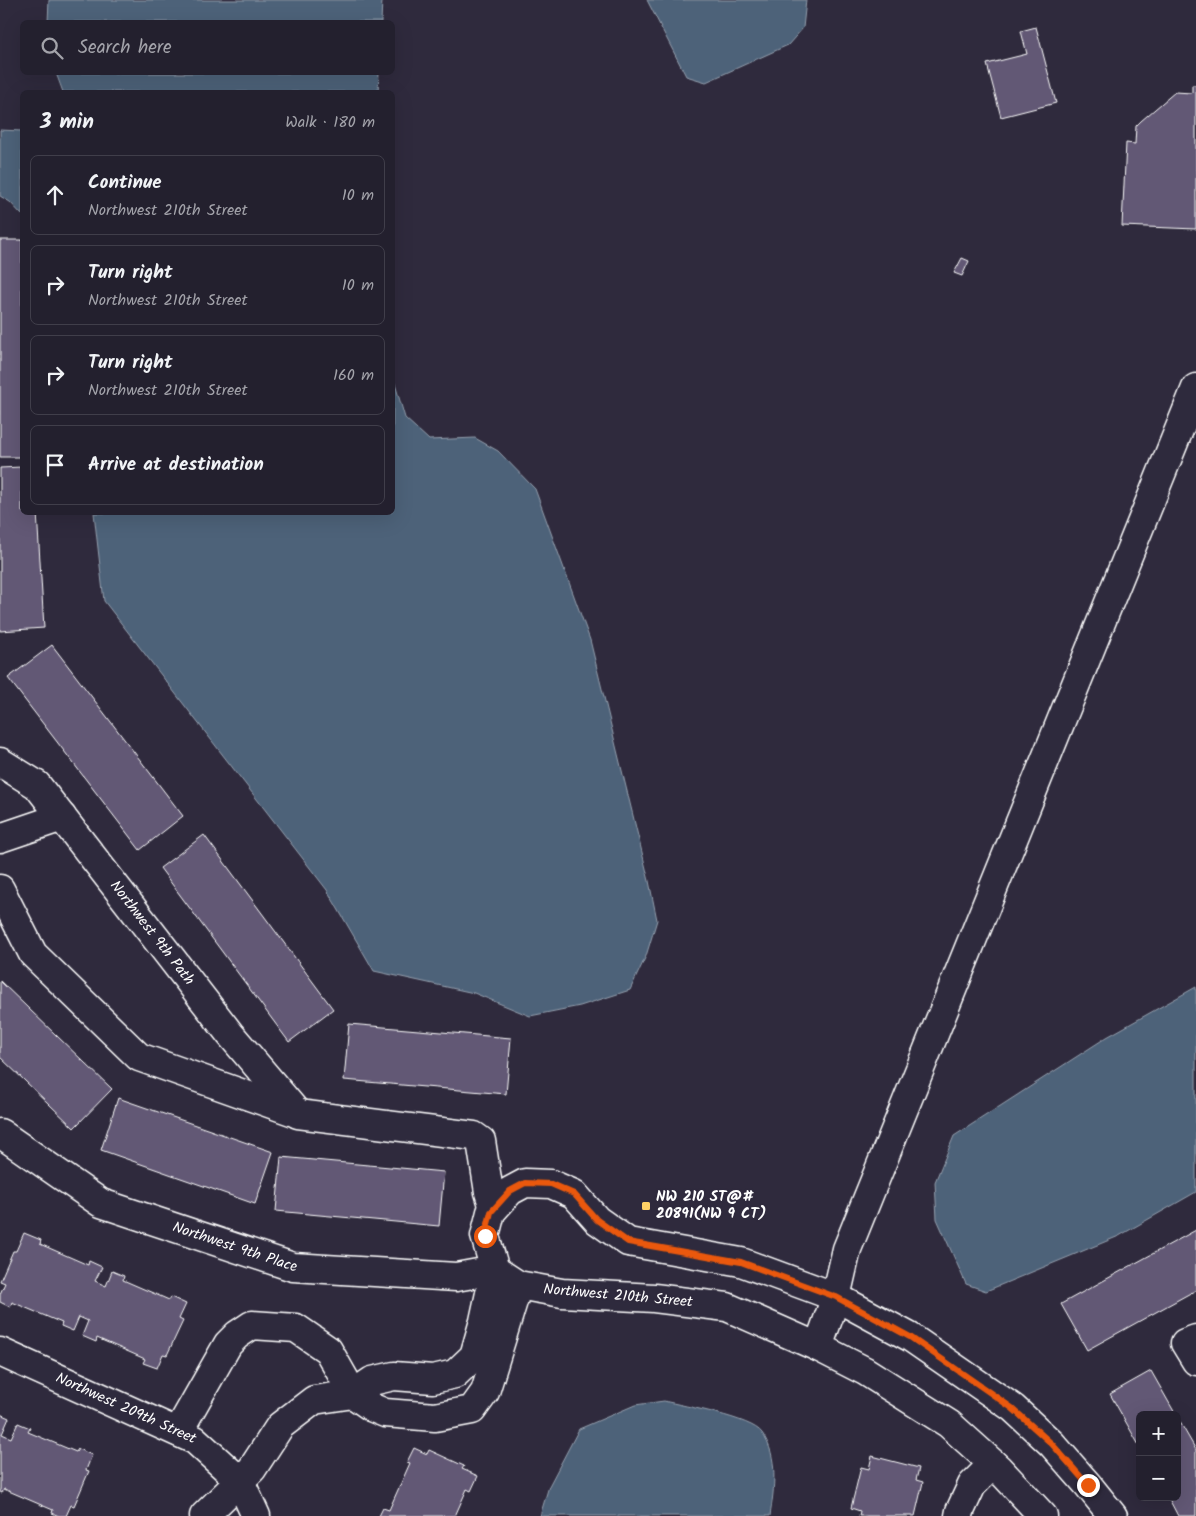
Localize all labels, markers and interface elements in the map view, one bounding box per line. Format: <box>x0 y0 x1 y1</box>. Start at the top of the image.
search box <box>20 20 395 75</box>
text: Search here <box>78 33 172 63</box>
icon: search <box>38 34 66 62</box>
text: 3 min <box>40 106 94 139</box>
text: Walk · 180 m <box>285 110 375 135</box>
text: Continue <box>88 168 161 198</box>
icon: ahead <box>41 181 69 209</box>
text: 10 m <box>342 183 374 208</box>
text: Northwest 210th Street <box>88 198 248 223</box>
text: Turn right <box>88 258 173 288</box>
icon: right <box>41 271 69 299</box>
text: 10 m <box>342 273 374 298</box>
text: Northwest 210th Street <box>88 288 248 313</box>
text: Turn right <box>88 348 173 378</box>
icon: right <box>41 361 69 389</box>
text: 160 m <box>333 363 374 388</box>
text: Northwest 210th Street <box>88 378 248 403</box>
text: Arrive at destination <box>88 450 264 480</box>
icon: arrive <box>41 451 69 479</box>
street label: Northwest 9th Path <box>103 876 200 991</box>
place label: NW 210 ST@# 20891(NW 9 CT) <box>656 1185 766 1226</box>
marker: NW 210 ST@# 20891(NW 9 CT) <box>640 1200 652 1212</box>
street label: Northwest 9th Place <box>169 1216 298 1279</box>
route start <box>474 1225 497 1248</box>
street label: Northwest 210th Street <box>542 1278 694 1314</box>
street label: Northwest 209th Street <box>51 1366 200 1451</box>
map controls <box>1136 1411 1181 1501</box>
button: + <box>1136 1411 1181 1456</box>
button: − <box>1136 1456 1181 1501</box>
route end <box>1077 1474 1100 1497</box>

